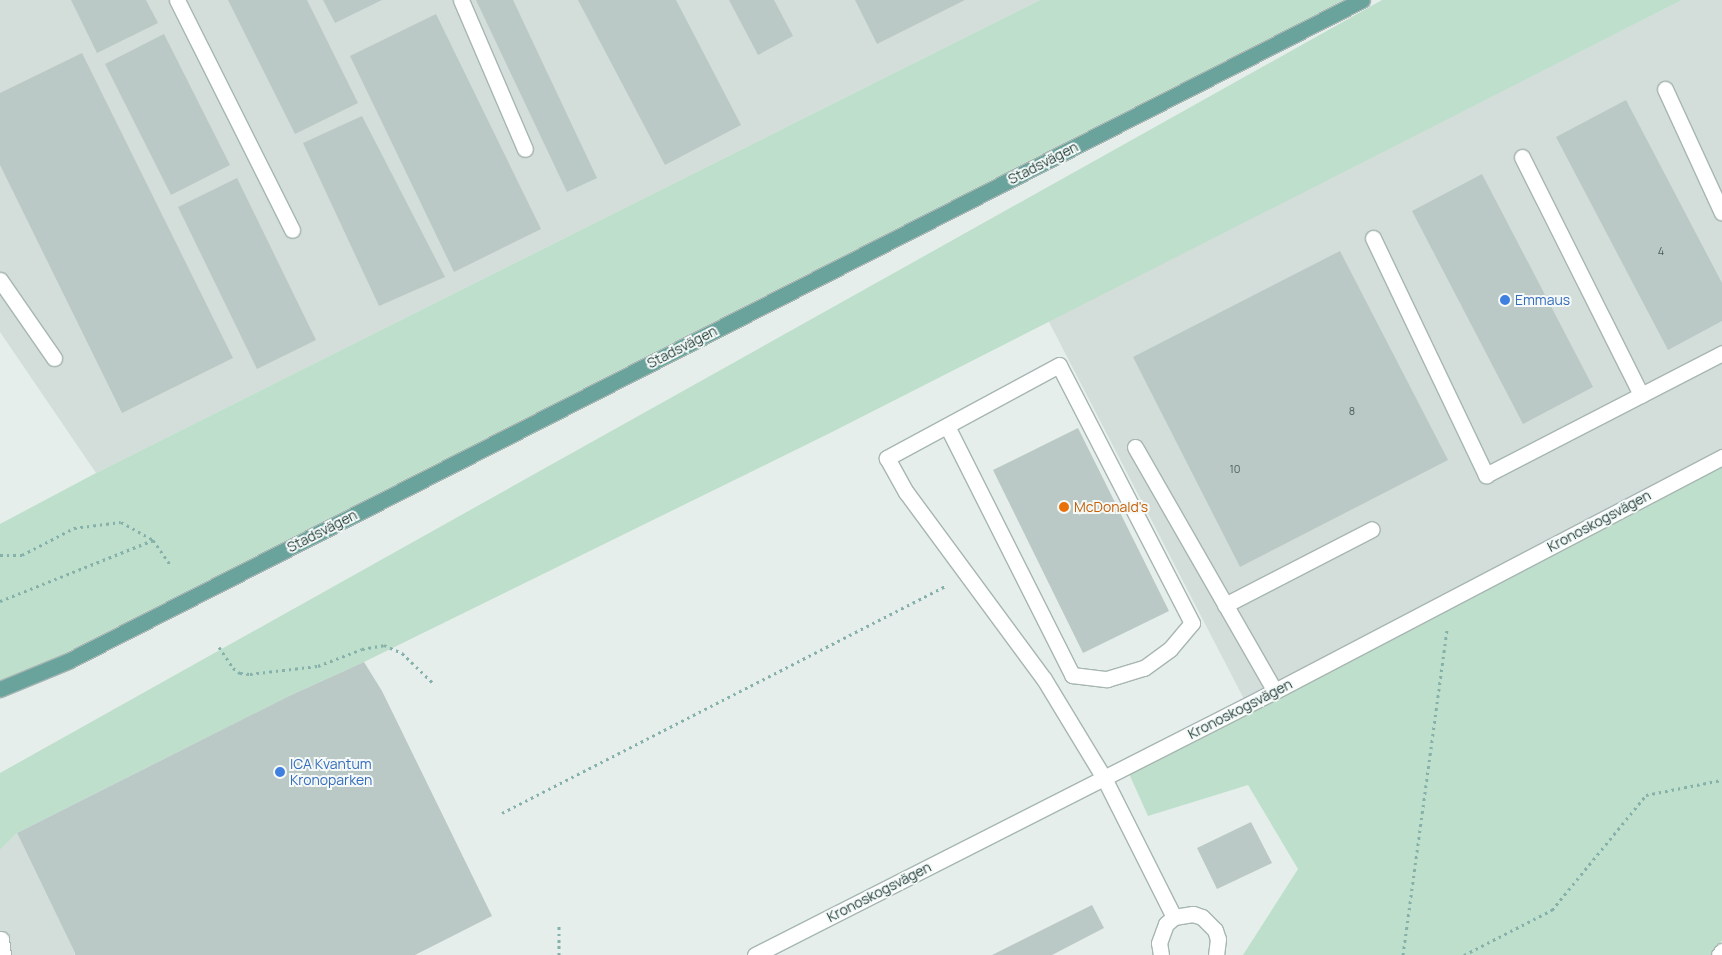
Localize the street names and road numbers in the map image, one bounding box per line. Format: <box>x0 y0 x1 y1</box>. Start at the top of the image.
street label: Stadsvägen <box>1005 138 1081 188</box>
street label: Stadsvägen <box>644 322 720 372</box>
street label: Kronoskogsvägen <box>1544 487 1654 555</box>
street label: Stadsvägen <box>284 506 360 556</box>
street label: Kronoskogsvägen <box>1185 675 1295 743</box>
street label: Kronoskogsvägen <box>824 858 934 926</box>

